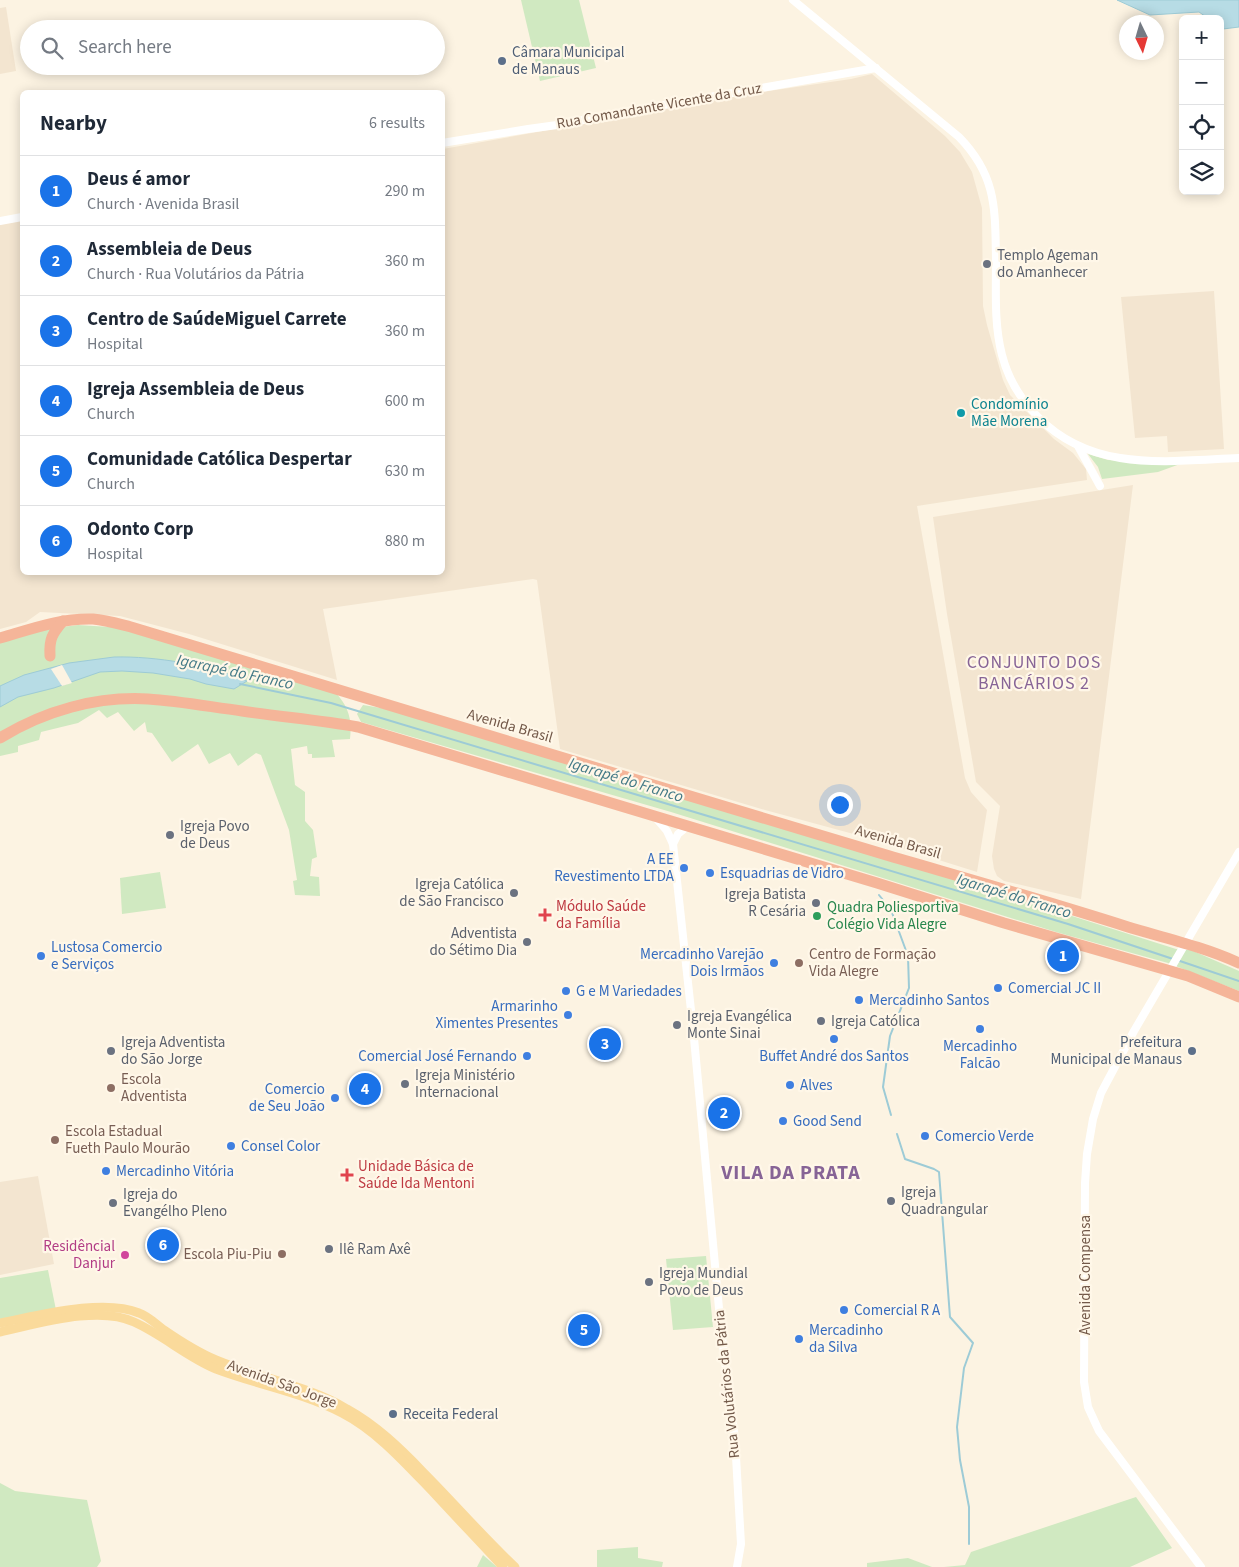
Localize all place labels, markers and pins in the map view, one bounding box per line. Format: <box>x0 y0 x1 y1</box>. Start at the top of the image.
place label: Câmara Municipal de Manaus <box>512 42 625 80</box>
marker: Câmara Municipal de Manaus <box>496 55 508 67</box>
place label: Templo Ageman do Amanhecer <box>997 245 1098 283</box>
marker: Templo Ageman do Amanhecer <box>981 258 993 270</box>
place label: Condomínio Mãe Morena <box>971 394 1049 432</box>
marker: Condomínio Mãe Morena <box>955 407 967 419</box>
place label: Igreja Povo de Deus <box>180 816 250 854</box>
marker: Igreja Povo de Deus <box>164 829 176 841</box>
place label: A EE Revestimento LTDA <box>554 849 675 887</box>
marker: A EE Revestimento LTDA <box>678 862 690 874</box>
place label: Esquadrias de Vidro <box>720 863 844 884</box>
marker: Esquadrias de Vidro <box>704 867 716 879</box>
place label: Igreja Católica de São Francisco <box>399 874 504 912</box>
place label: Igreja Batista R Cesária <box>725 884 806 922</box>
marker: Igreja Católica de São Francisco <box>508 887 520 899</box>
place label: Módulo Saúde da Família <box>556 896 646 934</box>
marker: Igreja Batista R Cesária <box>810 897 822 909</box>
place label: Quadra Poliesportiva Colégio Vida Alegre <box>827 897 959 935</box>
marker: Módulo Saúde da Família <box>538 908 552 922</box>
marker: Quadra Poliesportiva Colégio Vida Alegre <box>811 910 823 922</box>
place label: Adventista do Sétimo Dia <box>429 923 517 961</box>
marker: Adventista do Sétimo Dia <box>521 936 533 948</box>
place label: Lustosa Comercio e Serviços <box>51 937 162 975</box>
pin: 1 <box>1047 937 1079 975</box>
place label: Mercadinho Varejão Dois Irmãos <box>640 944 764 982</box>
place label: Centro de Formação Vida Alegre <box>809 944 936 982</box>
marker: Lustosa Comercio e Serviços <box>35 950 47 962</box>
marker: Mercadinho Varejão Dois Irmãos <box>768 957 780 969</box>
marker: Centro de Formação Vida Alegre <box>793 957 805 969</box>
place label: Comercial JC II <box>1008 978 1101 999</box>
place label: G e M Variedades <box>576 981 682 1002</box>
marker: Comercial JC II <box>992 982 1004 994</box>
marker: G e M Variedades <box>560 985 572 997</box>
place label: Mercadinho Santos <box>869 990 989 1011</box>
marker: Mercadinho Santos <box>853 994 865 1006</box>
place label: Armarinho Ximentes Presentes <box>435 996 558 1034</box>
place label: Igreja Evangélica Monte Sinai <box>687 1006 792 1044</box>
marker: Armarinho Ximentes Presentes <box>562 1009 574 1021</box>
place label: Igreja Católica <box>831 1011 920 1032</box>
marker: Igreja Católica <box>815 1015 827 1027</box>
marker: Igreja Evangélica Monte Sinai <box>671 1019 683 1031</box>
marker: Mercadinho Falcão <box>974 1023 986 1035</box>
pin: 3 <box>589 1025 621 1063</box>
place label: Igreja Adventista do São Jorge <box>121 1032 225 1070</box>
place label: Prefeitura Municipal de Manaus <box>1051 1032 1182 1070</box>
marker: Buffet André dos Santos <box>828 1033 840 1045</box>
place label: Mercadinho Falcão <box>943 1036 1017 1074</box>
marker: Igreja Adventista do São Jorge <box>105 1045 117 1057</box>
marker: Prefeitura Municipal de Manaus <box>1186 1045 1198 1057</box>
place label: Comercial José Fernando <box>358 1046 517 1067</box>
place label: Buffet André dos Santos <box>759 1046 909 1067</box>
marker: Comercial José Fernando <box>521 1050 533 1062</box>
place label: Igreja Ministério Internacional <box>415 1065 515 1103</box>
place label: Escola Adventista <box>121 1069 187 1107</box>
pin: 4 <box>349 1070 381 1108</box>
place label: Alves <box>800 1075 833 1096</box>
marker: Igreja Ministério Internacional <box>399 1078 411 1090</box>
place label: Comercio de Seu João <box>249 1079 325 1117</box>
marker: Alves <box>784 1079 796 1091</box>
marker: Escola Adventista <box>105 1082 117 1094</box>
marker: Comercio de Seu João <box>329 1092 341 1104</box>
pin: 2 <box>708 1094 740 1132</box>
place label: Good Send <box>793 1111 862 1132</box>
marker: Good Send <box>777 1115 789 1127</box>
place label: Escola Estadual Fueth Paulo Mourão <box>65 1121 190 1159</box>
place label: Comercio Verde <box>935 1126 1034 1147</box>
marker: Comercio Verde <box>919 1130 931 1142</box>
marker: Escola Estadual Fueth Paulo Mourão <box>49 1134 61 1146</box>
place label: Consel Color <box>241 1136 321 1157</box>
marker: Consel Color <box>225 1140 237 1152</box>
place label: Unidade Básica de Saúde Ida Mentoni <box>358 1156 475 1194</box>
place label: Mercadinho Vitória <box>116 1161 234 1182</box>
marker: Mercadinho Vitória <box>100 1165 112 1177</box>
marker: Unidade Básica de Saúde Ida Mentoni <box>340 1168 354 1182</box>
place label: Igreja Quadrangular <box>901 1182 989 1220</box>
place label: Igreja do Evangélho Pleno <box>123 1184 227 1222</box>
marker: Igreja Quadrangular <box>885 1195 897 1207</box>
marker: Igreja do Evangélho Pleno <box>107 1197 119 1209</box>
pin: 6 <box>147 1226 179 1264</box>
place label: Residêncial Danjur <box>43 1236 116 1274</box>
place label: Ilê Ram Axê <box>339 1239 411 1260</box>
marker: Ilê Ram Axê <box>323 1243 335 1255</box>
place label: Escola Piu-Piu <box>183 1244 272 1265</box>
marker: Escola Piu-Piu <box>276 1248 288 1260</box>
marker: Residêncial Danjur <box>119 1249 131 1261</box>
place label: Igreja Mundial Povo de Deus <box>659 1263 748 1301</box>
marker: Igreja Mundial Povo de Deus <box>643 1276 655 1288</box>
place label: Comercial R A <box>854 1300 941 1321</box>
marker: Comercial R A <box>838 1304 850 1316</box>
pin: 5 <box>568 1311 600 1349</box>
place label: Mercadinho da Silva <box>809 1320 883 1358</box>
marker: Mercadinho da Silva <box>793 1333 805 1345</box>
place label: Receita Federal <box>403 1404 499 1425</box>
marker: Receita Federal <box>387 1408 399 1420</box>

